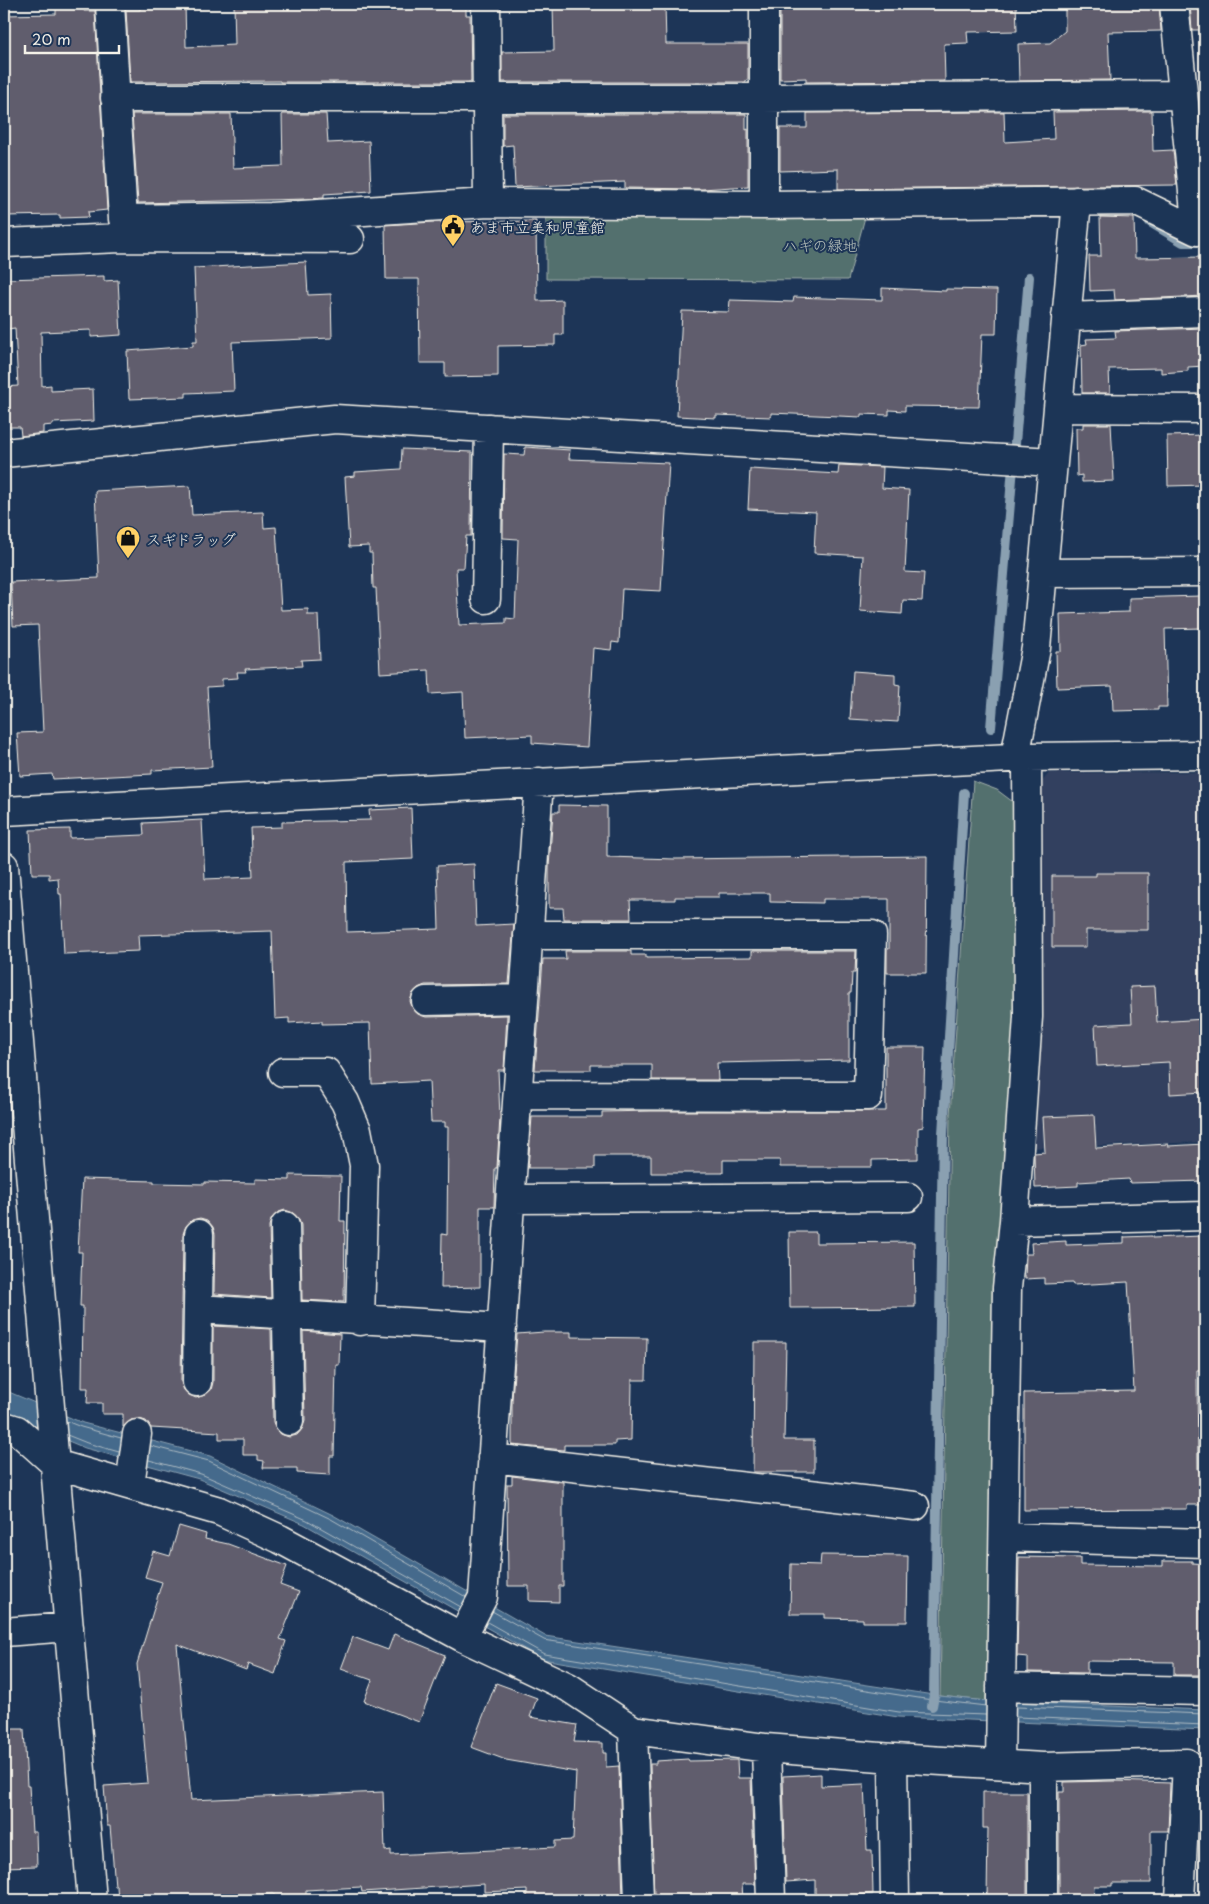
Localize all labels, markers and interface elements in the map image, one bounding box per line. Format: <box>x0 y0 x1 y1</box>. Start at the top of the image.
scale bar <box>25 22 119 54</box>
text: 20 m <box>32 27 71 50</box>
public building icon: あま市立美和児童館 <box>440 213 466 247</box>
place label: あま市立美和児童館 <box>470 215 605 238</box>
park label: ハギの緑地 <box>782 233 858 256</box>
shop icon: スギドラッグ <box>115 525 141 559</box>
place label: スギドラッグ <box>146 527 236 550</box>

